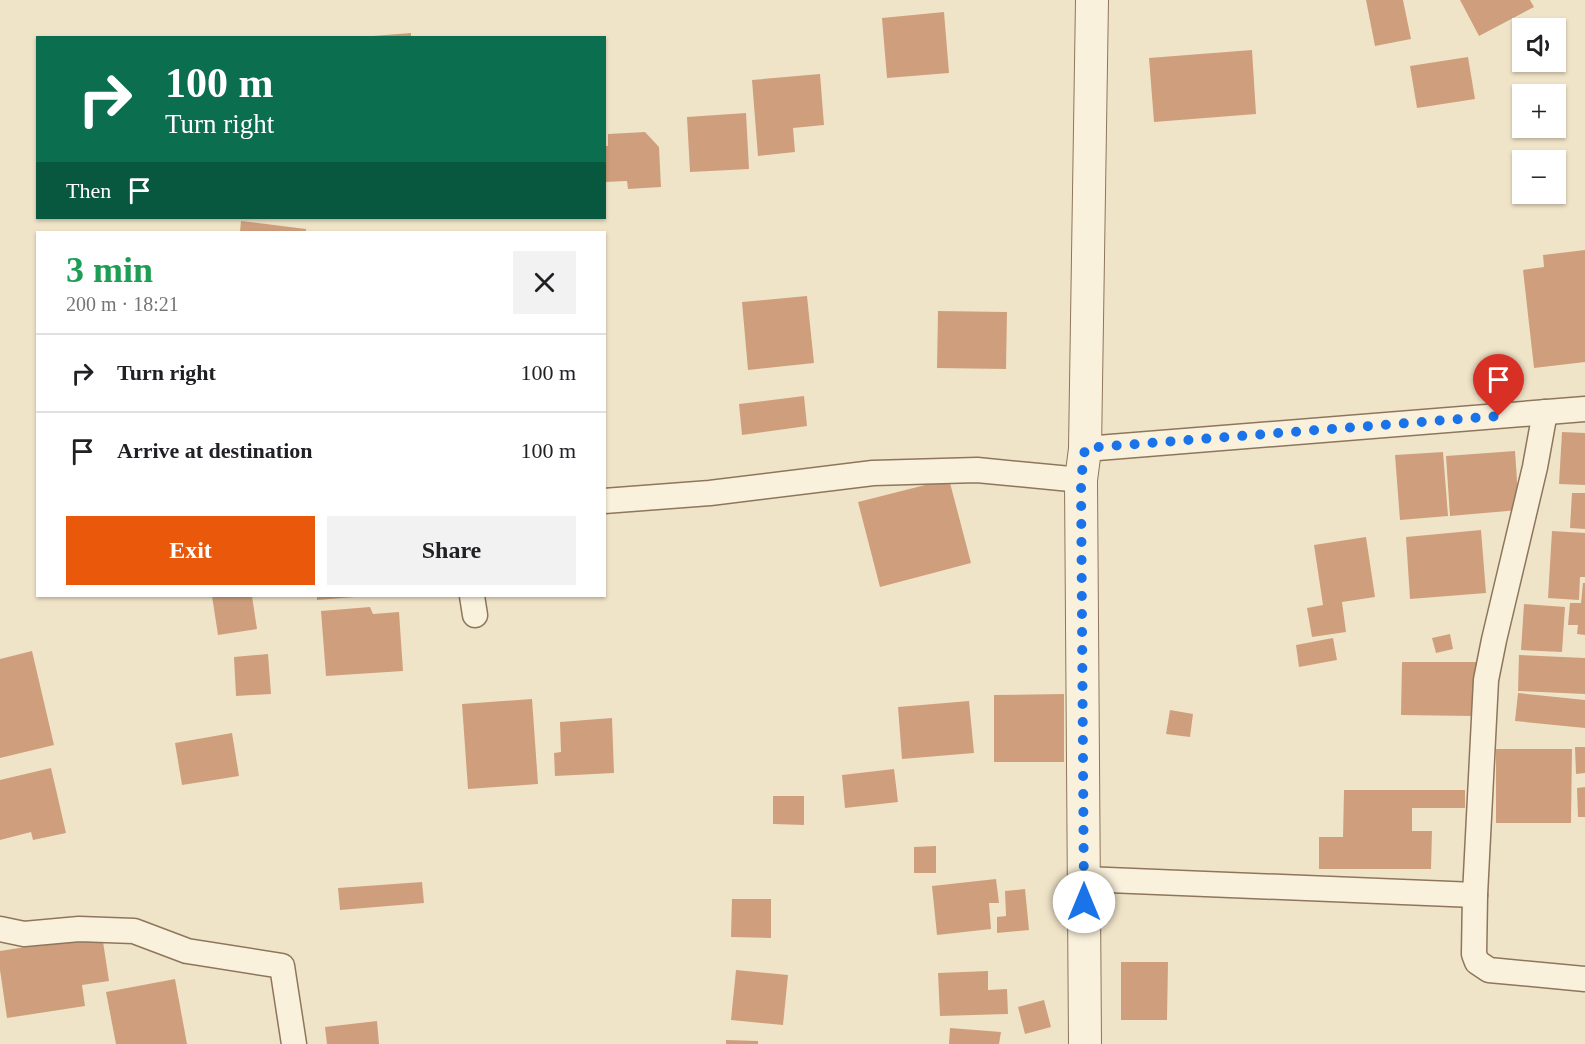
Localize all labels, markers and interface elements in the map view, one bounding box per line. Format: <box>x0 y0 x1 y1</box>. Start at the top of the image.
map controls <box>1512 18 1566 204</box>
button: sound <box>1512 18 1566 72</box>
icon: right <box>66 60 144 138</box>
text: 100 m <box>165 60 274 106</box>
button: + <box>1512 84 1566 138</box>
text: Turn right <box>165 109 274 139</box>
button: − <box>1512 150 1566 204</box>
icon: arrive <box>123 174 156 207</box>
text: Then <box>66 178 111 203</box>
text: 3 min <box>66 250 153 290</box>
button: close <box>513 251 576 314</box>
text: 200 m · 18:21 <box>66 293 179 315</box>
pin <box>1473 354 1524 416</box>
icon: right <box>66 357 99 390</box>
text: Turn right <box>117 360 216 385</box>
text: 100 m <box>520 360 576 385</box>
icon: arrive <box>1482 363 1515 396</box>
icon: arrive <box>66 435 99 468</box>
text: Arrive at destination <box>117 438 313 463</box>
text: 100 m <box>520 438 576 463</box>
button: Exit <box>66 516 315 585</box>
button: Share <box>327 516 576 585</box>
position arrow <box>1052 870 1116 934</box>

